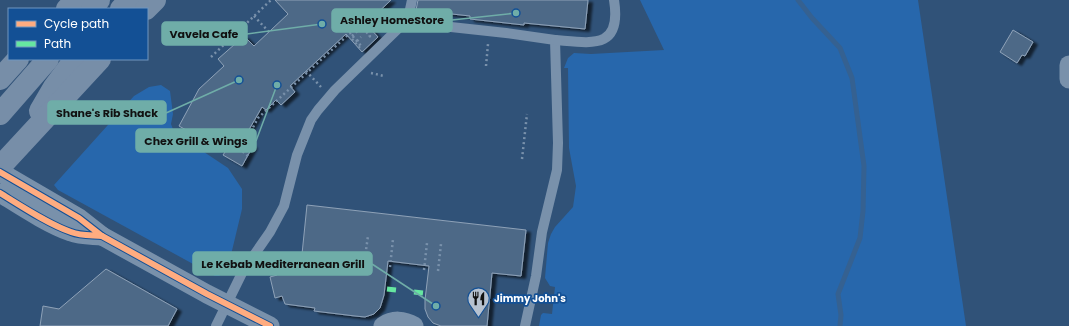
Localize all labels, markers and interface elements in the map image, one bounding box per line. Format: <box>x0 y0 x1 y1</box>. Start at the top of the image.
legend <box>8 8 148 60</box>
callout: Ashley HomeStore <box>332 9 452 32</box>
text: Ashley HomeStore <box>340 12 444 28</box>
text: Cycle path <box>44 15 109 32</box>
callout: Vavela Cafe <box>162 22 247 45</box>
text: Vavela Cafe <box>170 26 239 42</box>
text: Path <box>44 35 71 52</box>
callout: Shane's Rib Shack <box>48 101 166 124</box>
text: Shane's Rib Shack <box>56 105 158 121</box>
callout: Chex Grill & Wings <box>136 129 256 152</box>
text: Chex Grill & Wings <box>144 133 248 149</box>
callout: Le Kebab Mediterranean Grill <box>193 252 372 275</box>
text: Le Kebab Mediterranean Grill <box>201 256 365 272</box>
restaurant icon: Jimmy John's <box>466 285 492 318</box>
place label: Jimmy John's <box>494 291 566 306</box>

